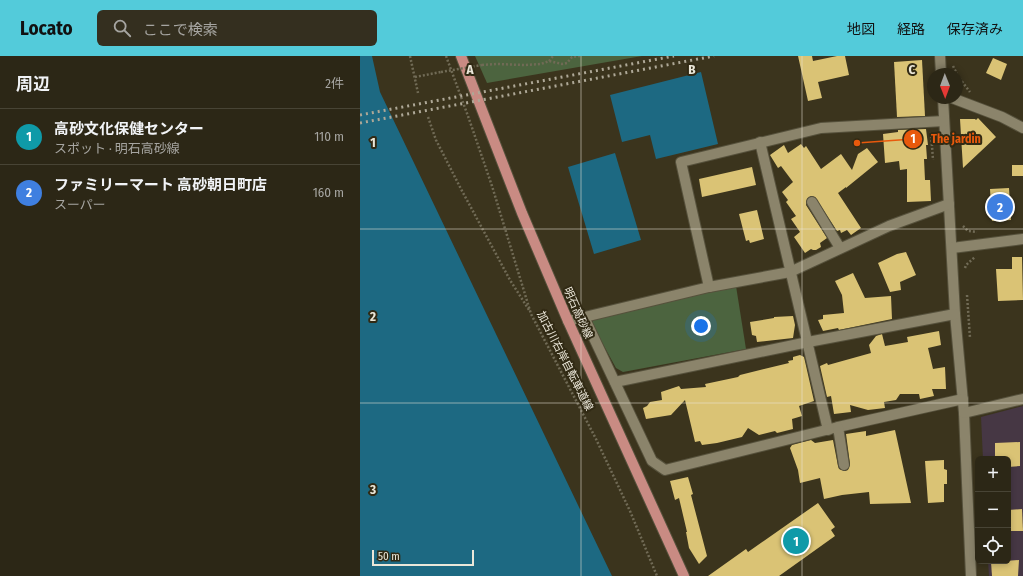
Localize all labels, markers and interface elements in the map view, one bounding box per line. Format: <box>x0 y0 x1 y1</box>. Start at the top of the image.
search box <box>97 10 377 46</box>
text: Locato <box>20 17 73 40</box>
icon: search <box>111 17 133 39</box>
text: ここで検索 <box>143 21 218 39</box>
text: 地図 <box>847 21 875 38</box>
text: 経路 <box>897 21 925 38</box>
text: 保存済み <box>947 21 1003 38</box>
text: A <box>465 62 474 77</box>
text: B <box>688 62 696 77</box>
text: C <box>909 62 916 77</box>
north arrow <box>927 68 963 104</box>
text: 周辺 <box>16 74 50 95</box>
text: 2件 <box>325 76 344 91</box>
text: 高砂文化保健センター <box>54 120 204 138</box>
callout: The jardin <box>903 127 989 151</box>
text: 1 <box>26 129 32 144</box>
text: 110 m <box>314 129 344 144</box>
text: 1 <box>910 132 916 146</box>
text: The jardin <box>931 132 981 146</box>
text: 1 <box>370 135 376 150</box>
text: スポット · 明石高砂線 <box>54 141 180 156</box>
text: ファミリーマート 高砂朝日町店 <box>54 176 267 194</box>
text: 2 <box>26 185 32 200</box>
text: 160 m <box>313 185 344 200</box>
pin: 2 <box>987 192 1013 222</box>
text: スーパー <box>54 197 106 212</box>
street label: 明石高砂線 <box>561 285 595 341</box>
text: 2 <box>369 309 376 324</box>
street label: 加古川右岸自転車道線 <box>534 309 596 413</box>
your location <box>691 316 711 336</box>
map controls <box>975 456 1011 564</box>
button: + <box>975 456 1011 492</box>
text: 3 <box>369 482 376 497</box>
button: − <box>975 492 1011 528</box>
pin: 1 <box>783 526 809 556</box>
button: locate <box>975 528 1011 564</box>
scale bar <box>372 548 474 567</box>
text: 50 m <box>378 550 400 563</box>

